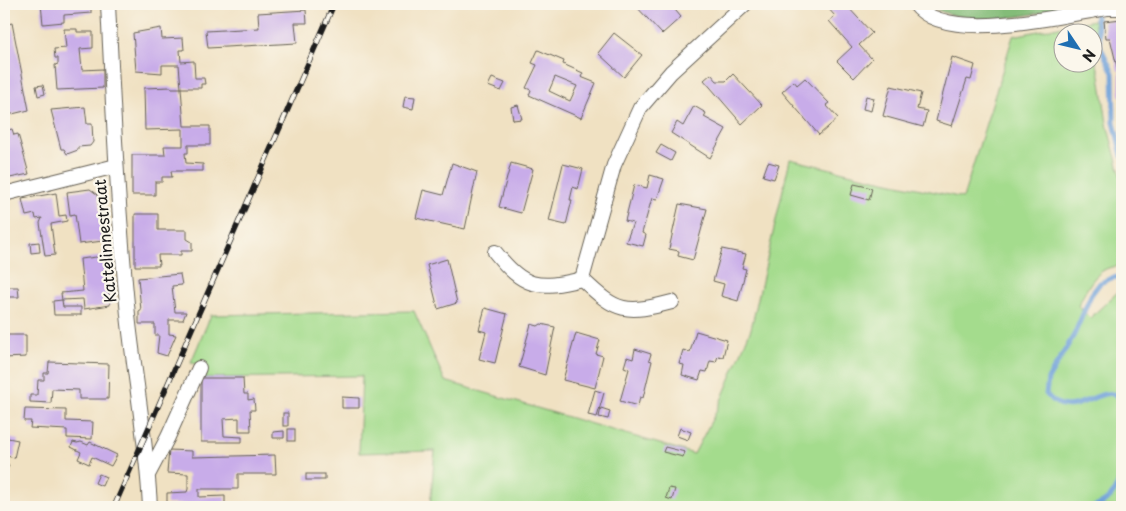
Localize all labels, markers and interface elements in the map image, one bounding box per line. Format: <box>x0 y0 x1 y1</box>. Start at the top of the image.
north arrow <box>1054 22 1104 72</box>
text: N <box>1077 45 1101 66</box>
street label: Kattelinnestraat <box>87 178 121 304</box>

